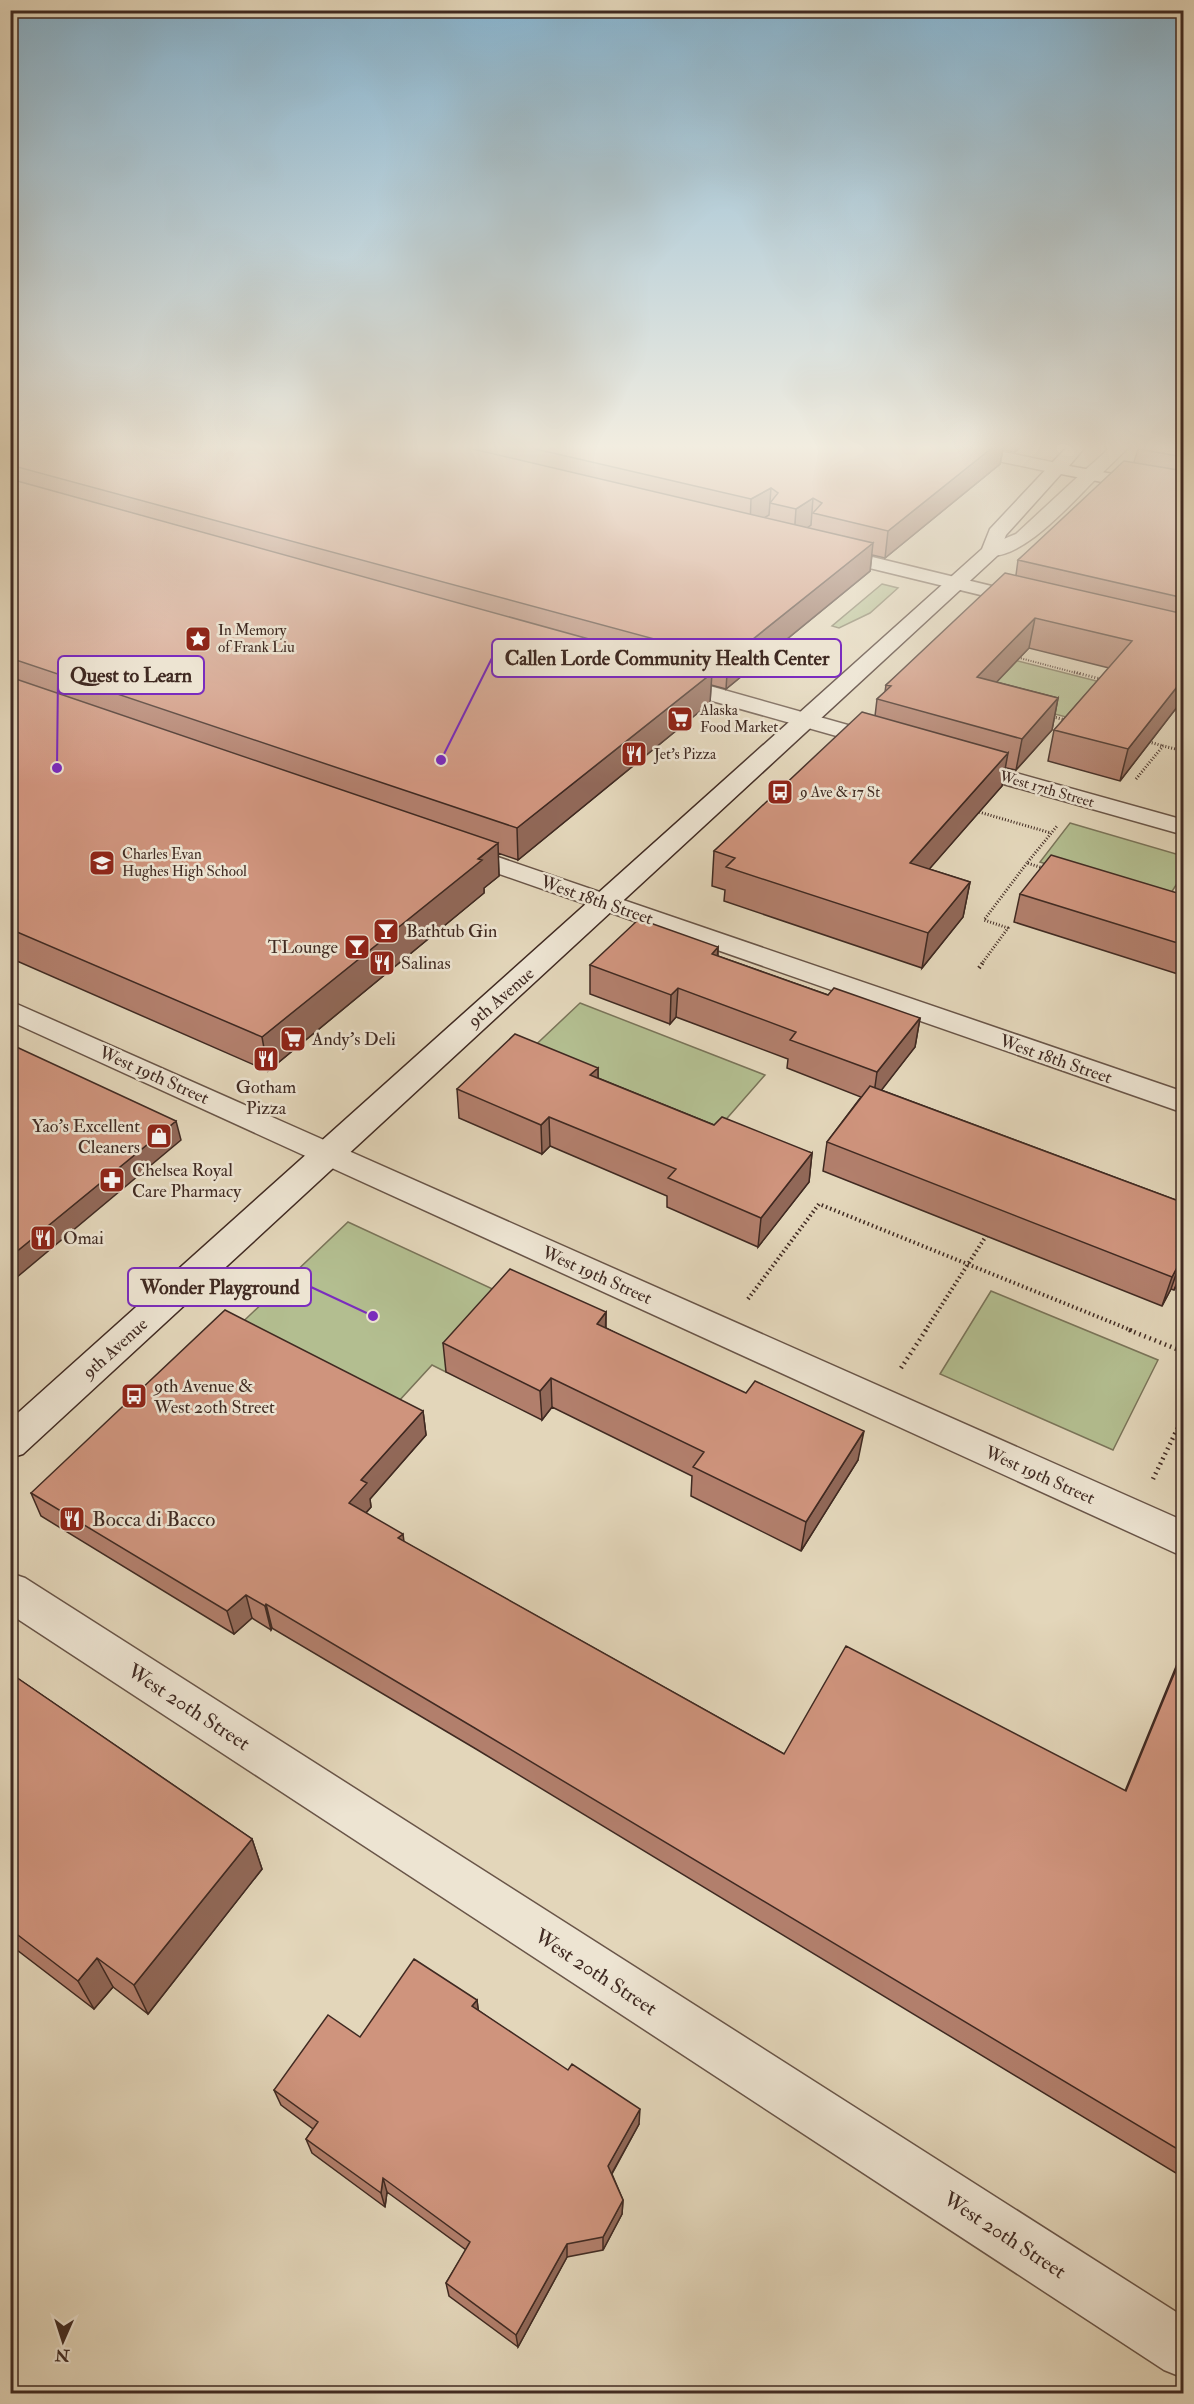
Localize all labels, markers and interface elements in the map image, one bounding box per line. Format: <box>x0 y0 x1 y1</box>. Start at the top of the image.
place label: In Memory of Frank Liu <box>218 621 295 657</box>
place icon: In Memory of Frank Liu <box>183 624 213 654</box>
callout: Callen Lorde Community Health Center <box>492 639 841 677</box>
text: Callen Lorde Community Health Center <box>505 646 830 672</box>
callout: Quest to Learn <box>58 656 204 694</box>
text: Quest to Learn <box>70 663 193 688</box>
place label: Alaska Food Market <box>699 701 778 737</box>
supermarket icon: Alaska Food Market <box>665 704 695 734</box>
restaurant icon: Jet's Pizza <box>619 739 649 769</box>
place label: Jet's Pizza <box>653 745 717 765</box>
street label: West 17th Street <box>996 767 1097 812</box>
bus stop icon: 9 Ave & 17 St <box>765 777 795 807</box>
place label: 9 Ave & 17 St <box>799 783 880 802</box>
place label: Charles Evan Hughes High School <box>122 845 247 881</box>
school or university icon: Charles Evan Hughes High School <box>87 848 117 878</box>
street label: West 18th Street <box>537 870 656 930</box>
bar icon: Bathtub Gin <box>371 916 401 946</box>
place label: Bathtub Gin <box>406 920 497 943</box>
bar icon: TLounge <box>342 932 372 962</box>
place label: TLounge <box>268 936 338 959</box>
restaurant icon: Salinas <box>367 948 397 978</box>
place label: Salinas <box>401 952 451 975</box>
street label: 9th Avenue <box>462 962 540 1034</box>
supermarket icon: Andy's Deli <box>278 1024 308 1054</box>
place label: Andy's Deli <box>311 1028 396 1051</box>
street label: West 18th Street <box>996 1029 1115 1089</box>
street label: West 19th Street <box>94 1041 213 1110</box>
restaurant icon: Gotham Pizza <box>251 1044 281 1074</box>
place label: Gotham Pizza <box>236 1076 296 1120</box>
place label: Yao's Excellent Cleaners <box>32 1115 140 1159</box>
shop icon: Yao's Excellent Cleaners <box>144 1121 174 1151</box>
place label: Chelsea Royal Care Pharmacy <box>132 1159 242 1203</box>
pharmacy icon: Chelsea Royal Care Pharmacy <box>97 1165 127 1195</box>
restaurant icon: Omai <box>28 1223 58 1253</box>
place label: Omai <box>63 1227 104 1250</box>
street label: West 19th Street <box>537 1241 656 1310</box>
callout: Wonder Playground <box>128 1268 311 1306</box>
text: Wonder Playground <box>139 1275 300 1301</box>
street label: 9th Avenue <box>76 1313 153 1385</box>
place label: 9th Avenue & West 20th Street <box>152 1375 275 1419</box>
bus stop icon: 9th Avenue & West 20th Street <box>119 1381 149 1411</box>
street label: West 19th Street <box>980 1441 1099 1510</box>
restaurant icon: Bocca di Bacco <box>57 1504 87 1534</box>
place label: Bocca di Bacco <box>92 1506 215 1533</box>
street label: West 20th Street <box>121 1657 255 1757</box>
street label: West 20th Street <box>528 1922 662 2022</box>
street label: West 20th Street <box>937 2185 1071 2285</box>
north arrow <box>33 2311 93 2371</box>
text: N <box>54 2345 71 2365</box>

